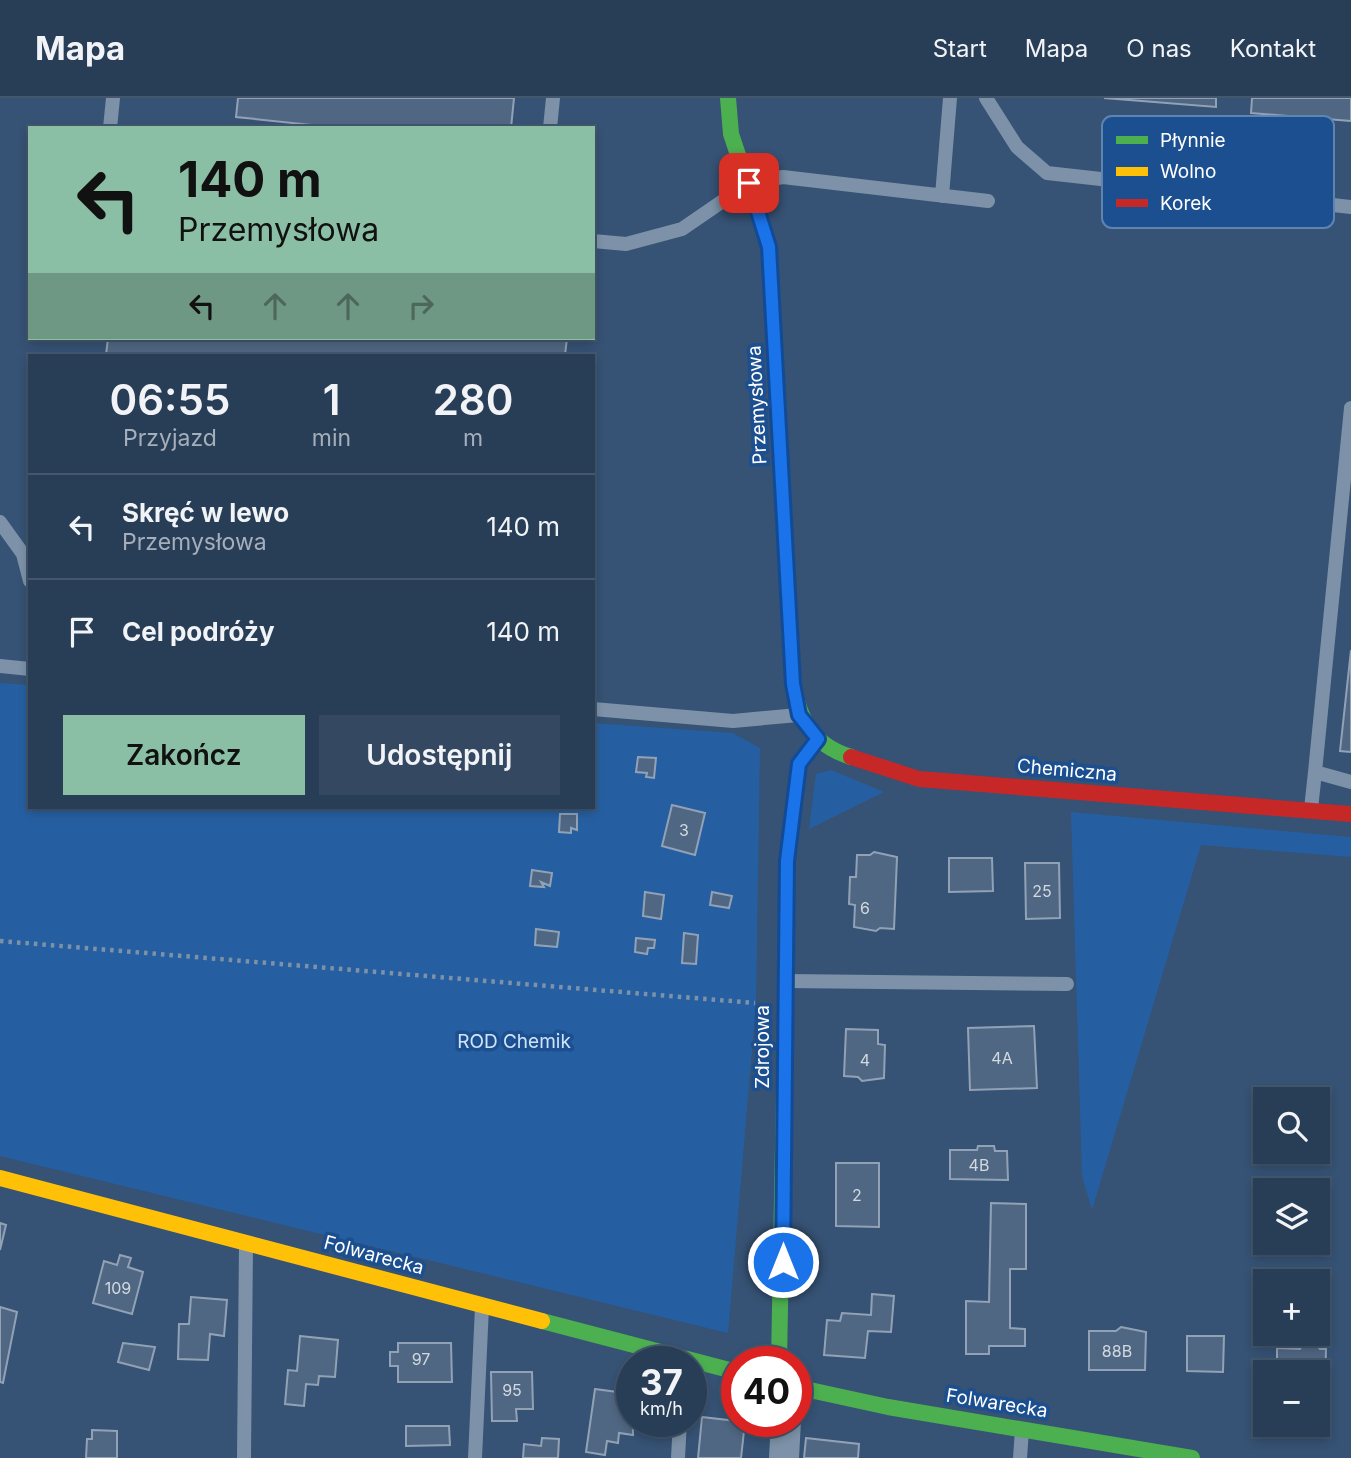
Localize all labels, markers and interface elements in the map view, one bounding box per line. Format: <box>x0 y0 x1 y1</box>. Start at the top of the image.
text: Mapa <box>35 28 125 68</box>
text: Start <box>933 34 987 63</box>
text: Mapa <box>1025 34 1088 63</box>
text: O nas <box>1126 34 1192 63</box>
text: Kontakt <box>1230 34 1316 63</box>
legend <box>1102 116 1334 228</box>
text: Płynnie <box>1160 129 1226 152</box>
text: 140 m <box>178 150 322 209</box>
pin <box>719 153 779 213</box>
icon: left <box>63 154 154 245</box>
text: Wolno <box>1160 160 1216 183</box>
icon: arrive <box>730 164 768 202</box>
text: Korek <box>1160 192 1212 215</box>
text: Przemysłowa <box>178 210 379 249</box>
icon: left <box>183 287 221 325</box>
icon: ahead <box>256 287 294 325</box>
icon: ahead <box>329 287 367 325</box>
icon: right <box>402 287 440 325</box>
street label: Przemysłowa <box>742 345 772 465</box>
text: 06:55 <box>110 374 230 425</box>
text: 1 <box>323 374 340 425</box>
text: 280 <box>433 374 513 425</box>
text: Przyjazd <box>123 424 217 452</box>
text: min <box>312 424 351 452</box>
text: m <box>463 424 483 452</box>
text: Skręć w lewo <box>122 497 289 528</box>
icon: left <box>63 508 101 546</box>
text: 140 m <box>486 511 560 542</box>
text: Przemysłowa <box>122 528 267 556</box>
icon: arrive <box>63 613 101 651</box>
text: Cel podróży <box>122 616 275 647</box>
text: 140 m <box>486 616 560 647</box>
button: Zakończ <box>63 715 305 795</box>
button: Udostępnij <box>319 715 560 795</box>
street label: Chemiczna <box>1016 754 1118 786</box>
house number: 3 <box>679 820 689 840</box>
house number: 25 <box>1032 881 1052 901</box>
house number: 6 <box>860 898 870 918</box>
street label: Zdrojowa <box>751 1005 774 1089</box>
park label: ROD Chemik <box>457 1030 571 1053</box>
house number: 4A <box>991 1048 1013 1068</box>
house number: 4 <box>860 1050 870 1070</box>
map controls <box>1253 1087 1330 1437</box>
button: search <box>1253 1087 1330 1164</box>
house number: 4B <box>969 1155 989 1175</box>
button: layers <box>1253 1178 1330 1255</box>
house number: 2 <box>852 1185 862 1205</box>
position arrow <box>746 1225 820 1299</box>
street label: Folwarecka <box>321 1231 427 1279</box>
button: + <box>1253 1269 1330 1346</box>
house number: 109 <box>105 1278 131 1298</box>
house number: 88B <box>1102 1341 1132 1361</box>
speed limit sign: 40 <box>721 1346 812 1437</box>
house number: 97 <box>412 1349 430 1369</box>
button: − <box>1253 1360 1330 1437</box>
text: 37 <box>640 1361 683 1403</box>
house number: 95 <box>502 1380 522 1400</box>
street label: Folwarecka <box>945 1384 1049 1422</box>
text: km/h <box>640 1398 683 1419</box>

